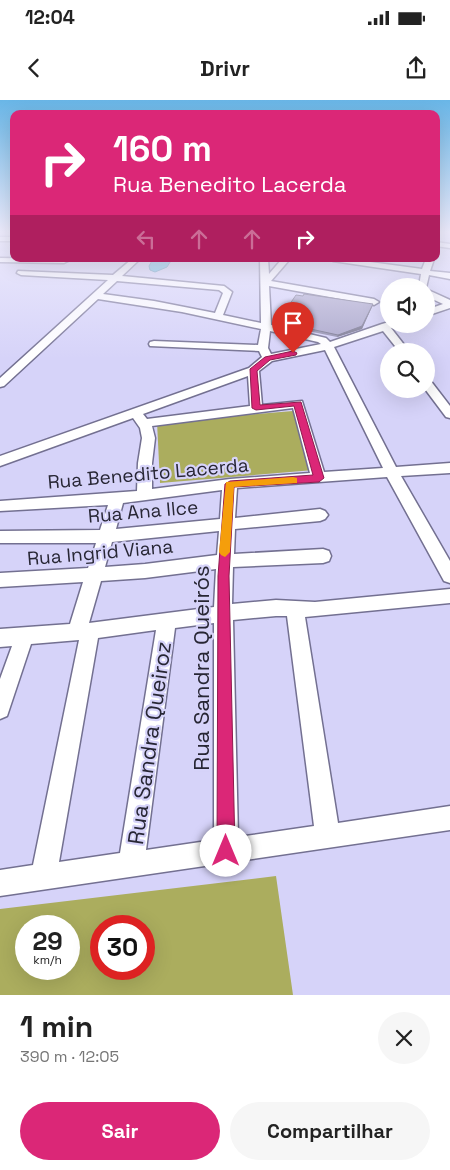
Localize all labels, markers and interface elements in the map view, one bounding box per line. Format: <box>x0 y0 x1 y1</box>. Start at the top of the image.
text: 12:04 <box>25 5 75 30</box>
icon: back <box>20 54 48 82</box>
text: Drivr <box>200 54 250 82</box>
icon: share <box>402 54 430 82</box>
text: 160 m <box>113 127 212 171</box>
icon: right <box>30 130 95 195</box>
text: Rua Benedito Lacerda <box>113 170 347 198</box>
icon: left <box>132 225 160 253</box>
icon: ahead <box>185 225 213 253</box>
icon: ahead <box>238 225 266 253</box>
icon: right <box>291 225 319 253</box>
map controls <box>380 278 435 398</box>
button: sound <box>380 278 435 333</box>
pin <box>272 302 314 353</box>
icon: arrive <box>279 309 307 337</box>
button: search <box>380 343 435 398</box>
street label: Rua Benedito Lacerda <box>46 452 250 495</box>
street label: Rua Ana Ilce <box>87 494 199 529</box>
street label: Rua Ingrid Viana <box>26 534 174 571</box>
street label: Rua Sandra Queirós <box>187 565 215 771</box>
street label: Rua Sandra Queiroz <box>121 640 177 846</box>
position arrow <box>199 824 251 876</box>
speed limit sign: 30 <box>90 915 155 980</box>
text: 29 <box>32 925 63 957</box>
text: km/h <box>33 952 62 968</box>
text: 1 min <box>20 1007 93 1046</box>
button: close <box>378 1012 430 1064</box>
text: 390 m · 12:05 <box>20 1046 119 1067</box>
button: Sair <box>20 1102 220 1160</box>
button: Compartilhar <box>230 1102 430 1160</box>

